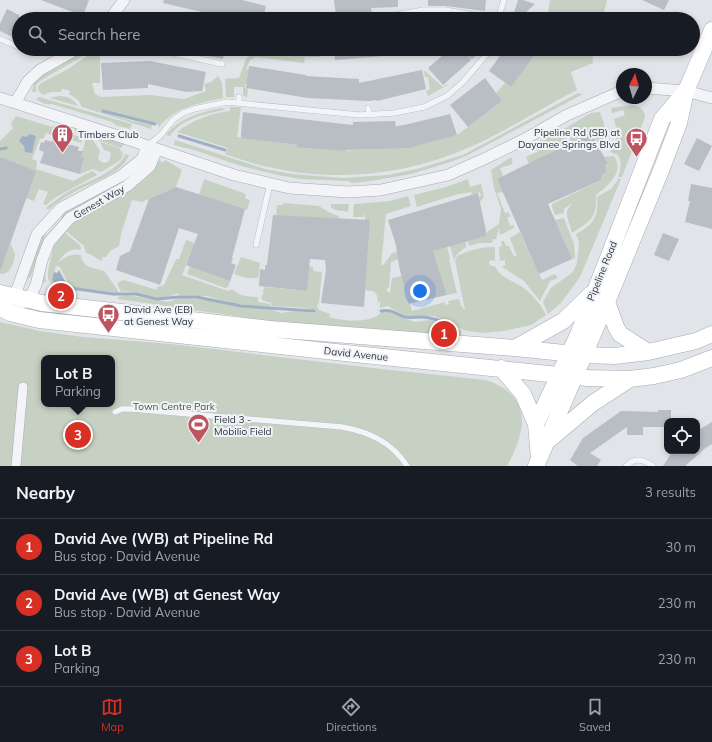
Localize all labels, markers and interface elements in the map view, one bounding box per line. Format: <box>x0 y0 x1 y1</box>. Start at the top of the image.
search box <box>12 12 700 56</box>
icon: search <box>26 23 48 45</box>
text: Search here <box>58 25 140 44</box>
north arrow <box>616 68 652 104</box>
building icon: Timbers Club <box>49 121 75 154</box>
bus stop icon: Pipeline Rd (SB) at Dayanee Springs Blvd <box>623 125 649 158</box>
place label: Pipeline Rd (SB) at Dayanee Springs Blvd <box>518 126 620 151</box>
place label: Timbers Club <box>78 128 139 141</box>
street label: Genest Way <box>71 182 127 222</box>
street label: Pipeline Road <box>584 239 620 303</box>
pin: 2 <box>48 281 74 311</box>
your location <box>410 281 430 301</box>
bus stop icon: David Ave (EB) at Genest Way <box>95 302 121 335</box>
place label: David Ave (EB) at Genest Way <box>124 303 194 328</box>
pin: 1 <box>431 319 457 349</box>
street label: David Avenue <box>323 344 389 364</box>
popup <box>41 355 115 407</box>
text: Lot B <box>55 364 92 383</box>
text: Parking <box>55 383 101 399</box>
park label: Town Centre Park <box>133 400 216 413</box>
sports icon: Field 3 - Mobilio Field <box>186 412 212 445</box>
place label: Field 3 - Mobilio Field <box>214 413 272 438</box>
map controls <box>664 418 700 454</box>
button: locate <box>664 418 700 454</box>
pin: 3 <box>65 420 91 450</box>
text: Nearby <box>16 482 75 503</box>
text: 3 results <box>645 484 696 500</box>
text: David Ave (WB) at Pipeline Rd <box>54 529 273 548</box>
text: 1 <box>25 539 33 555</box>
text: 30 m <box>666 539 696 555</box>
text: Bus stop · David Avenue <box>54 548 200 564</box>
text: David Ave (WB) at Genest Way <box>54 585 280 604</box>
text: 2 <box>25 595 33 611</box>
text: 230 m <box>658 595 696 611</box>
text: Bus stop · David Avenue <box>54 604 200 620</box>
text: Lot B <box>54 641 91 660</box>
text: 3 <box>25 651 33 667</box>
text: 230 m <box>658 651 696 667</box>
text: Parking <box>54 660 100 676</box>
tab: Map <box>101 696 124 734</box>
tab: Directions <box>326 696 377 734</box>
tab: Saved <box>579 696 611 734</box>

